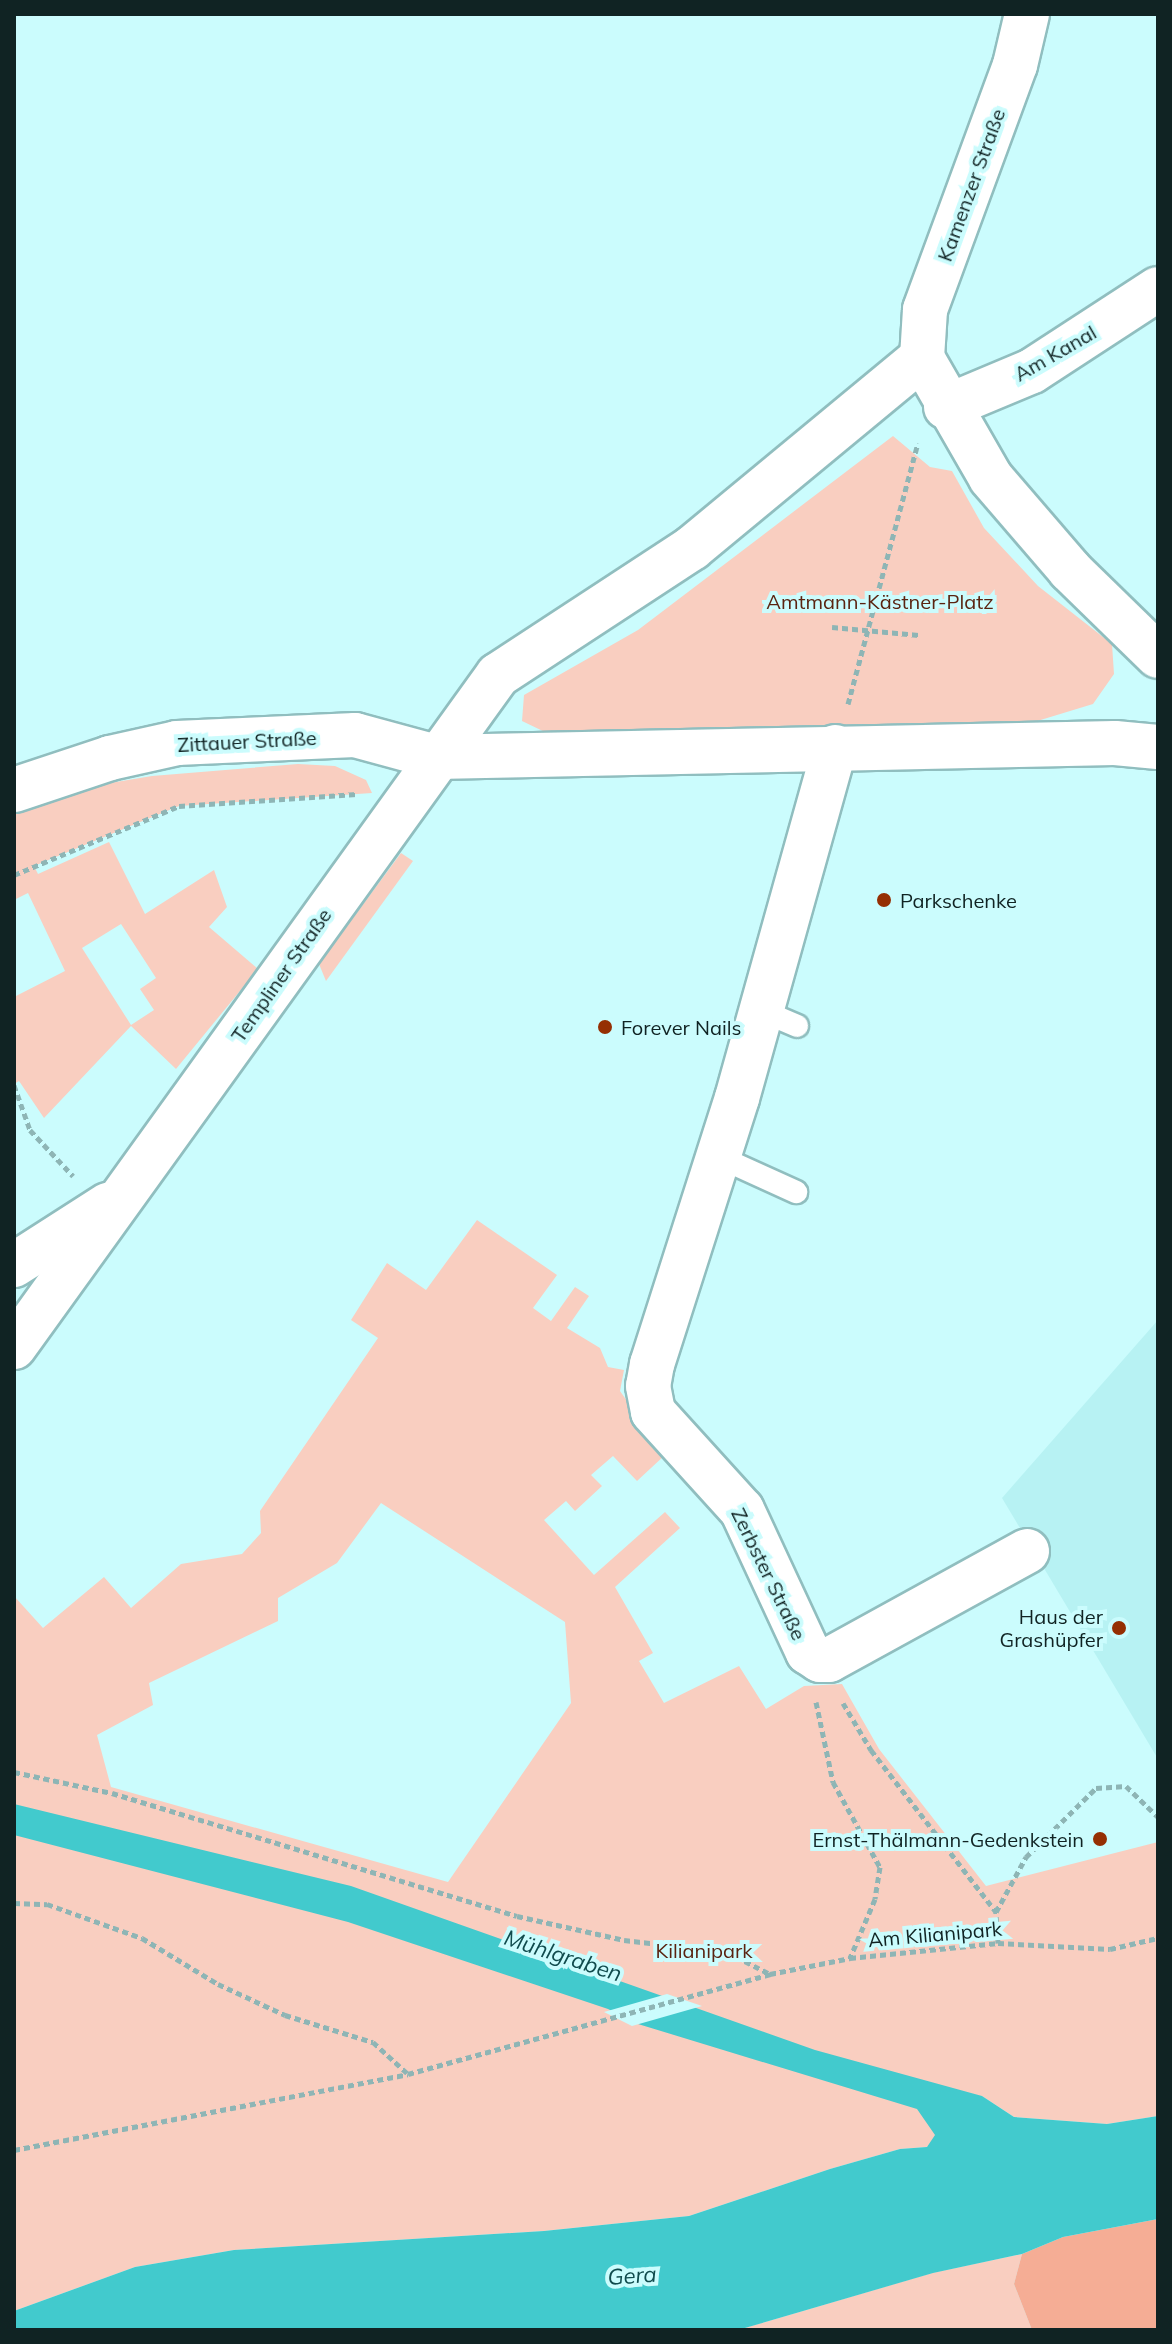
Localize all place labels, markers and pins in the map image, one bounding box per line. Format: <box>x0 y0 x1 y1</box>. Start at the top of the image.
place label: Parkschenke <box>900 888 1017 912</box>
marker: Parkschenke <box>875 891 893 909</box>
place label: Forever Nails <box>621 1015 741 1039</box>
marker: Forever Nails <box>596 1018 614 1036</box>
place label: Haus der Grashüpfer <box>1000 1604 1103 1651</box>
marker: Haus der Grashüpfer <box>1110 1619 1128 1637</box>
place label: Ernst-Thälmann-Gedenkstein <box>813 1827 1084 1851</box>
marker: Ernst-Thälmann-Gedenkstein <box>1091 1830 1109 1848</box>

